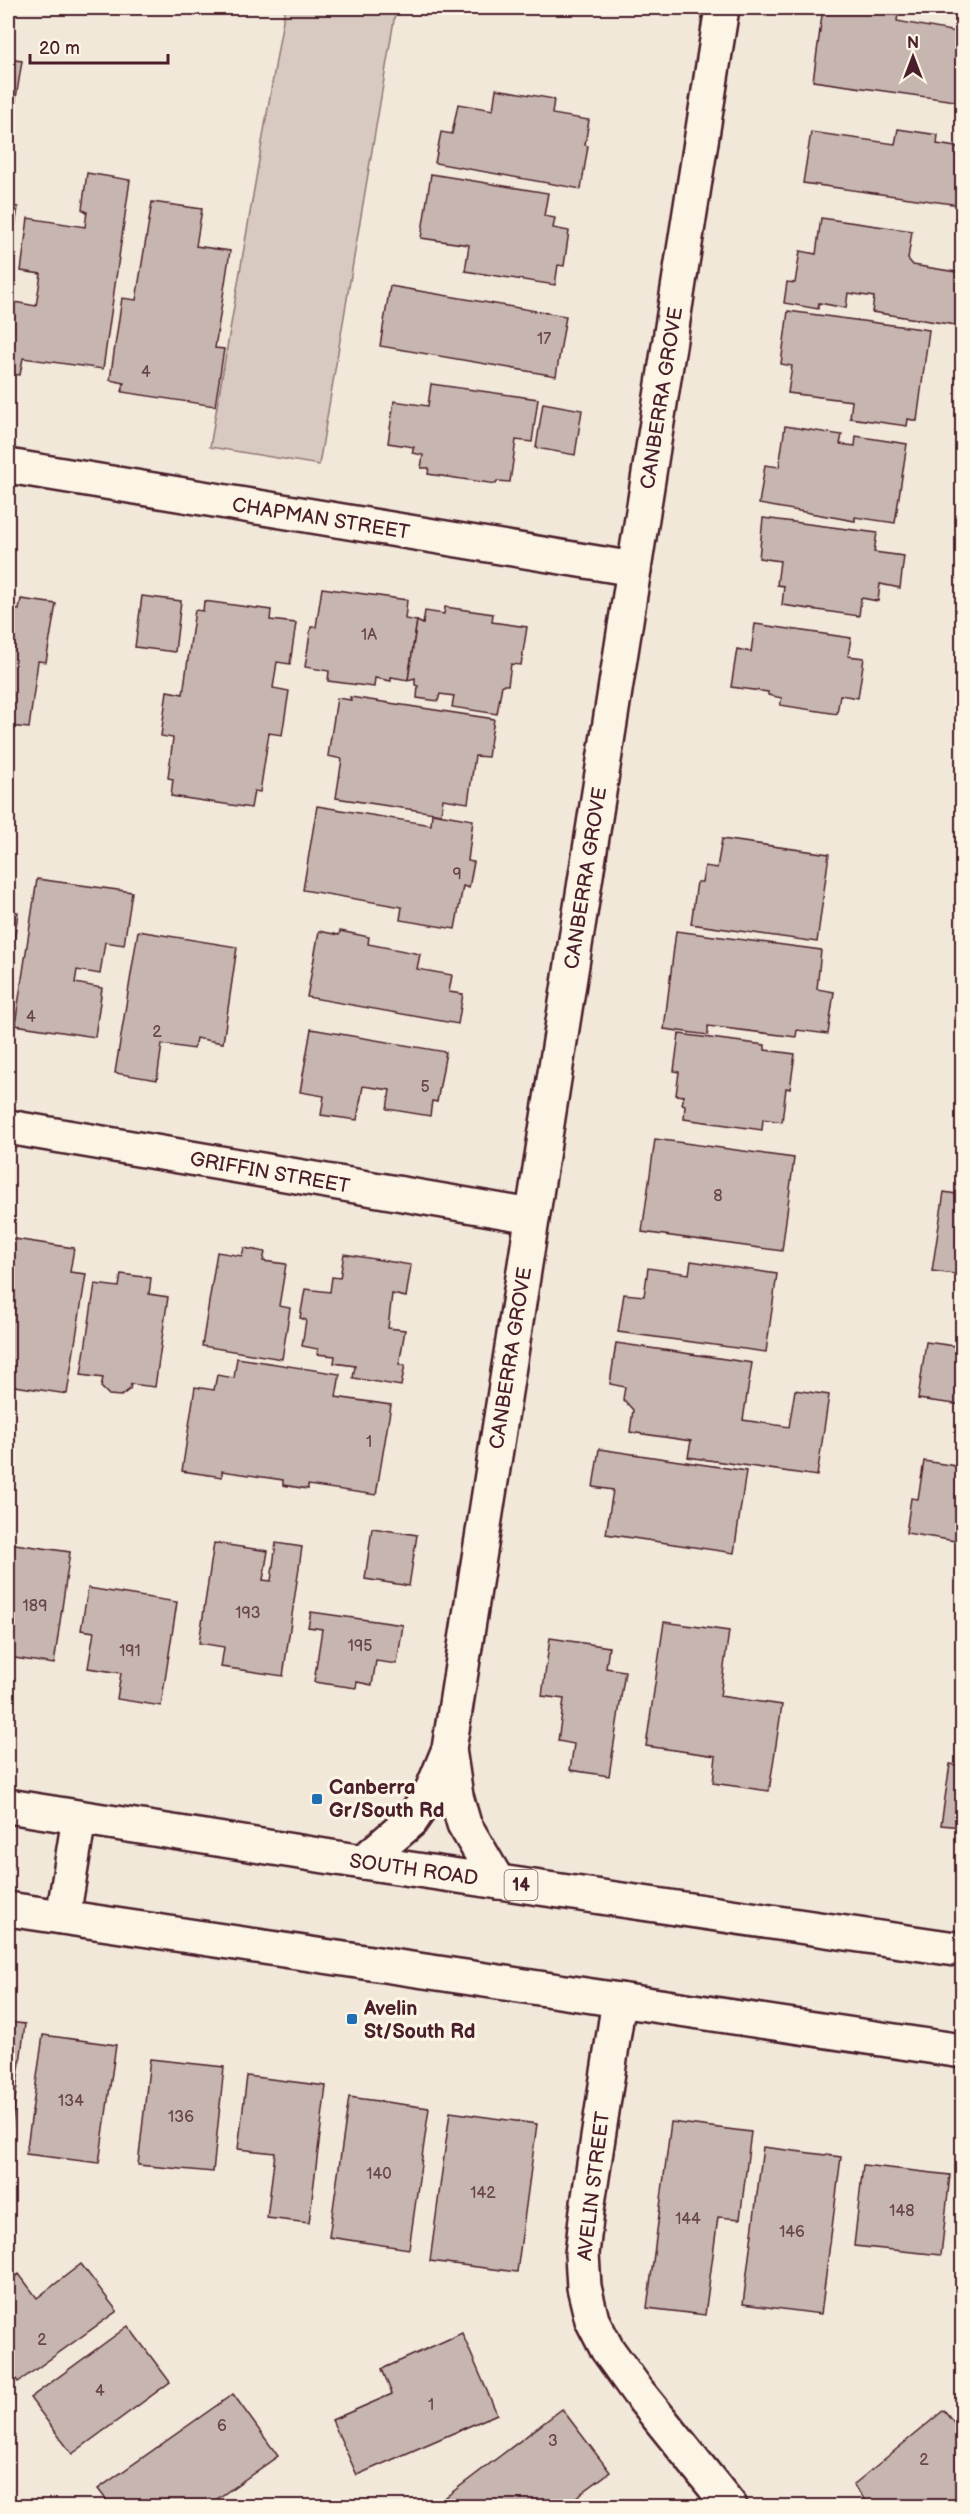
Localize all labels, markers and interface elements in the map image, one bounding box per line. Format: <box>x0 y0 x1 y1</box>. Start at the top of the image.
scale bar <box>30 27 168 65</box>
north arrow <box>883 27 943 87</box>
text: N <box>907 34 919 53</box>
text: 20 m <box>39 38 80 59</box>
street label: CANBERRA GROVE <box>636 305 688 491</box>
house number: 17 <box>537 330 551 349</box>
house number: 4 <box>141 363 151 382</box>
street label: CHAPMAN STREET <box>230 493 411 545</box>
house number: 1A <box>361 626 377 645</box>
street label: CANBERRA GROVE <box>560 785 612 971</box>
house number: 9 <box>452 865 462 884</box>
house number: 4 <box>26 1008 36 1027</box>
house number: 2 <box>152 1023 162 1042</box>
house number: 5 <box>420 1078 430 1097</box>
street label: GRIFFIN STREET <box>188 1147 352 1199</box>
house number: 8 <box>713 1187 723 1206</box>
street label: CANBERRA GROVE <box>485 1265 537 1451</box>
house number: 1 <box>366 1433 372 1452</box>
house number: 189 <box>23 1597 47 1616</box>
house number: 193 <box>235 1604 261 1623</box>
house number: 195 <box>348 1637 372 1656</box>
house number: 191 <box>119 1642 141 1661</box>
place label: Canberra Gr/South Rd <box>329 1776 444 1823</box>
marker: Canberra Gr/South Rd <box>310 1792 324 1806</box>
street label: SOUTH ROAD <box>348 1849 480 1891</box>
road number: 14 <box>504 1870 538 1900</box>
place label: Avelin St/South Rd <box>363 1997 476 2044</box>
marker: Avelin St/South Rd <box>345 2012 359 2026</box>
house number: 134 <box>58 2092 84 2111</box>
house number: 136 <box>168 2108 194 2127</box>
street label: AVELIN STREET <box>573 2110 615 2262</box>
house number: 140 <box>366 2165 392 2184</box>
house number: 142 <box>470 2184 496 2203</box>
house number: 148 <box>889 2202 915 2221</box>
house number: 144 <box>675 2210 701 2229</box>
house number: 146 <box>779 2223 805 2242</box>
house number: 2 <box>37 2331 47 2350</box>
house number: 4 <box>95 2382 105 2401</box>
house number: 1 <box>428 2396 434 2415</box>
house number: 6 <box>217 2417 227 2436</box>
house number: 3 <box>548 2432 558 2451</box>
house number: 2 <box>919 2451 929 2470</box>

